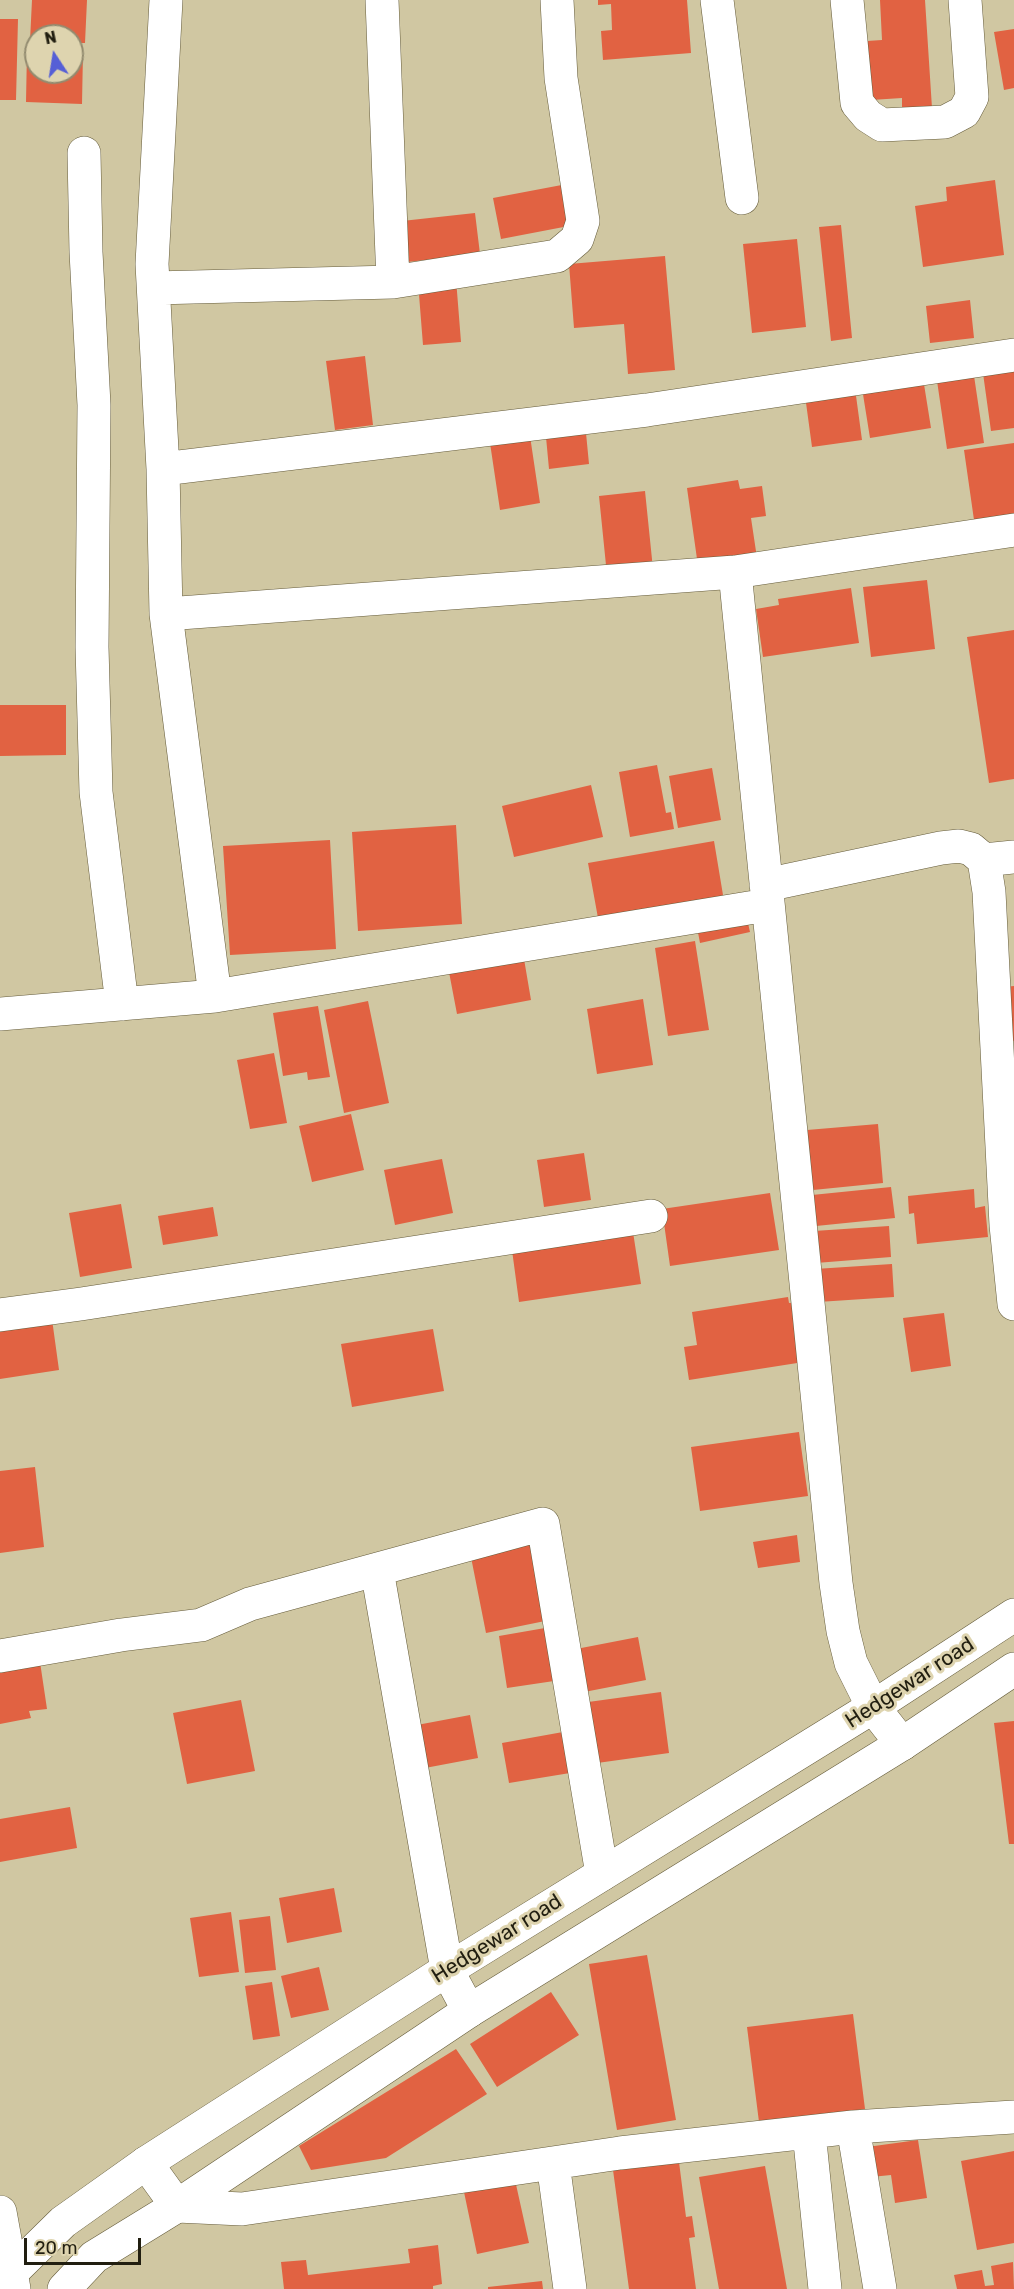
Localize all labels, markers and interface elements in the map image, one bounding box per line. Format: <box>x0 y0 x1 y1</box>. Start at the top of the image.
north arrow <box>24 24 84 84</box>
text: N <box>43 27 58 48</box>
street label: Hedgewar road <box>841 1632 979 1734</box>
street label: Hedgewar road <box>427 1889 567 1989</box>
scale bar <box>27 2226 144 2264</box>
text: 20 m <box>35 2237 77 2259</box>

